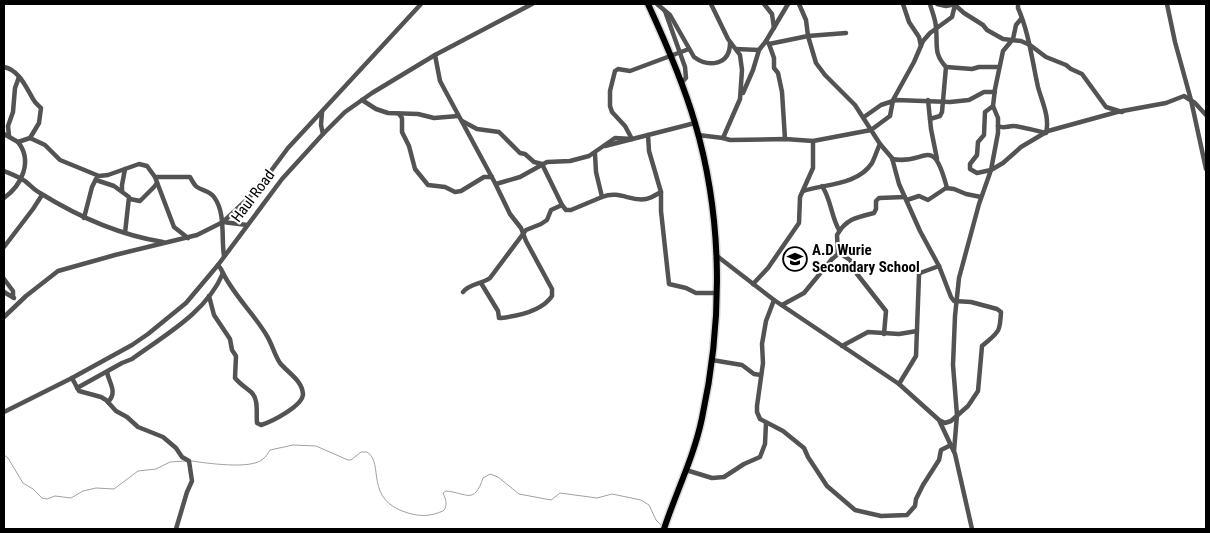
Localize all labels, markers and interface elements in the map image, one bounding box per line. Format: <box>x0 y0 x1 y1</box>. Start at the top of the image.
street label: Haul Road <box>228 166 278 226</box>
place label: A.D Wurie Secondary School <box>812 241 920 276</box>
school or university icon: A.D Wurie Secondary School <box>782 246 808 272</box>

